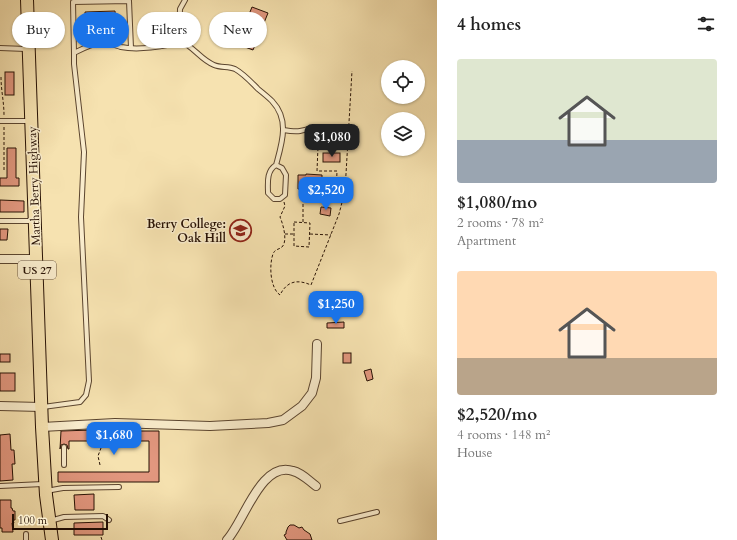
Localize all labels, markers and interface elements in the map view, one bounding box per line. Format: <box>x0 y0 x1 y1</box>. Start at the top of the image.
chip: Buy <box>12 12 65 48</box>
chip: Rent <box>73 12 129 48</box>
chip: Filters <box>137 12 201 48</box>
chip: New <box>209 12 267 48</box>
text: 4 homes <box>457 13 521 36</box>
icon: filters <box>695 13 717 35</box>
map controls <box>381 60 425 156</box>
button: locate <box>381 60 425 104</box>
icon: home <box>551 85 623 157</box>
button: layers <box>381 112 425 156</box>
pin: $1,080 <box>299 124 365 158</box>
street label: Martha Berry Highway <box>24 125 44 246</box>
text: $1,080 <box>313 128 351 146</box>
pin: $2,520 <box>293 177 359 211</box>
text: $2,520 <box>307 181 345 199</box>
text: $1,080/mo <box>457 191 537 214</box>
text: 2 rooms · 78 m² <box>457 214 544 232</box>
place label: Berry College: Oak Hill <box>147 216 226 246</box>
school or university icon: Berry College: Oak Hill <box>228 218 254 244</box>
text: Apartment <box>457 232 516 250</box>
road number: US 27 <box>18 261 56 279</box>
pin: $1,250 <box>303 291 369 325</box>
text: $1,250 <box>317 295 355 313</box>
icon: home <box>551 297 623 369</box>
text: $2,520/mo <box>457 403 537 426</box>
pin: $1,680 <box>81 422 147 456</box>
text: $1,680 <box>95 426 133 444</box>
text: 4 rooms · 148 m² <box>457 426 550 444</box>
text: House <box>457 444 492 462</box>
scale bar <box>12 512 108 531</box>
text: 100 m <box>18 513 47 528</box>

